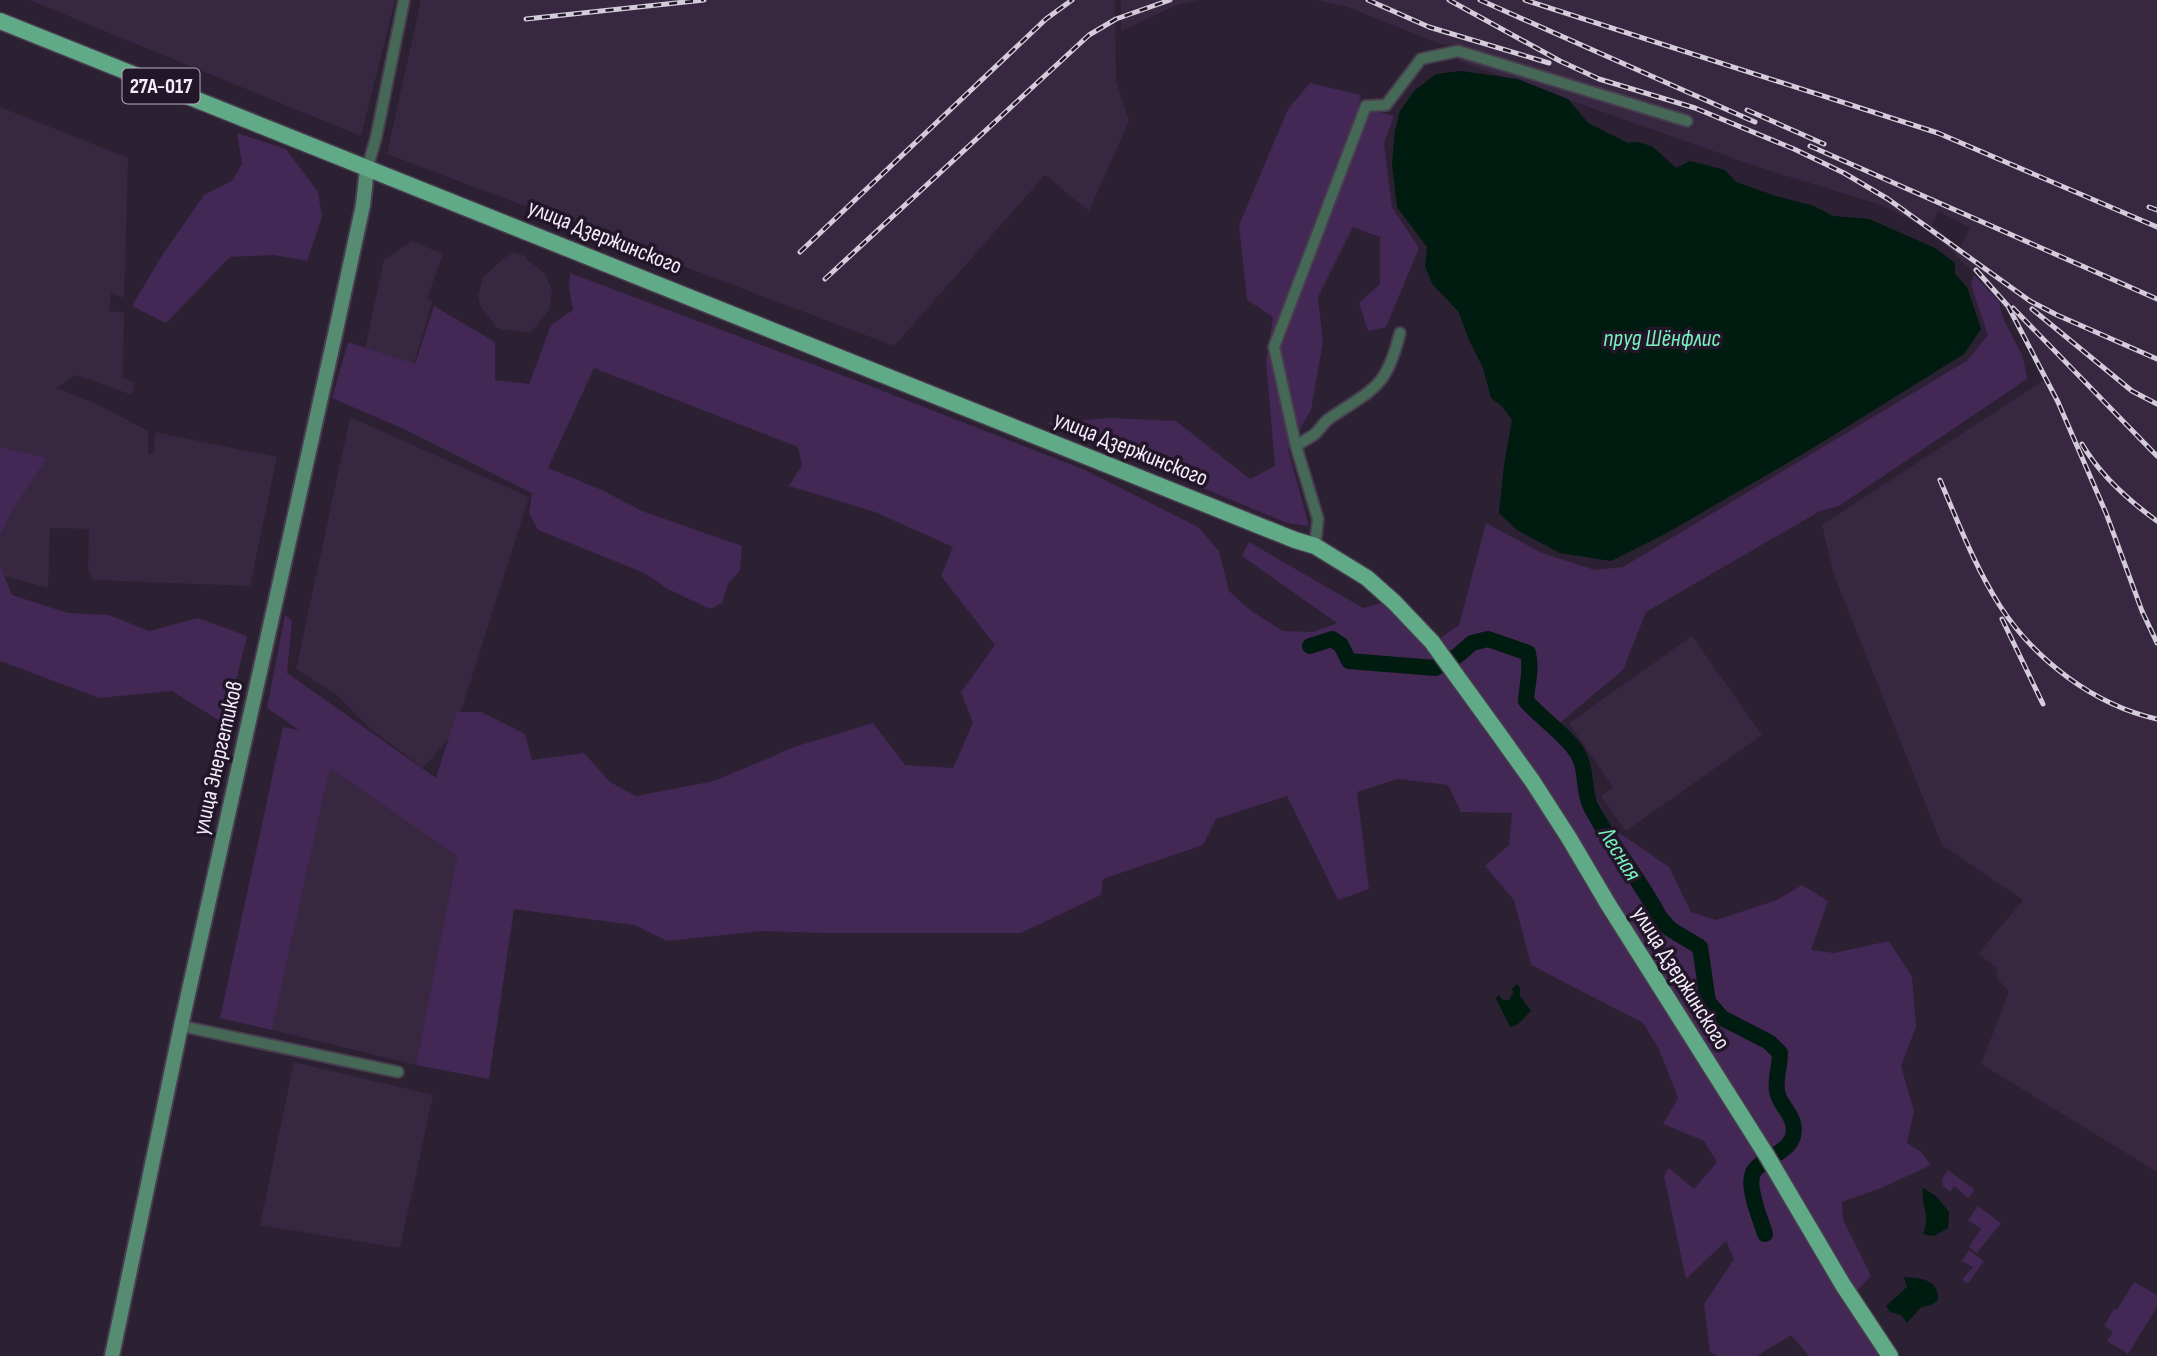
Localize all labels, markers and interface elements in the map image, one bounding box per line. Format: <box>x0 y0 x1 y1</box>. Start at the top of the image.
road number: 27А-017 <box>122 68 200 104</box>
street label: улица Дзержинского <box>524 193 686 281</box>
water label: пруд Шёнфлис <box>1603 324 1721 353</box>
street label: улица Дзержинского <box>1050 405 1212 493</box>
street label: улица Энергетиков <box>187 678 249 838</box>
water label: Лесная <box>1592 821 1648 887</box>
street label: улица Дзержинского <box>1626 901 1736 1055</box>

